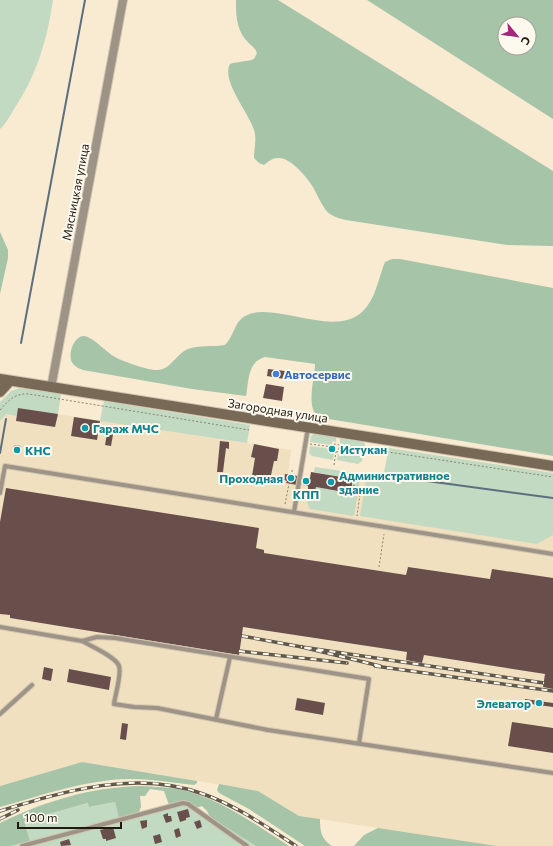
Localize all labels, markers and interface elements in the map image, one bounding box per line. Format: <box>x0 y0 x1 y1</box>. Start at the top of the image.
north arrow <box>497 16 537 56</box>
text: С <box>518 35 534 48</box>
street label: Мясницкая улица <box>59 142 91 242</box>
place label: Автосервис <box>284 367 351 381</box>
marker: Автосервис <box>271 369 281 379</box>
street label: Загородная улица <box>227 395 329 425</box>
place label: Гараж МЧС <box>93 421 159 435</box>
marker: Гараж МЧС <box>80 423 90 433</box>
place label: Истукан <box>340 442 387 456</box>
place label: КНС <box>25 443 51 457</box>
marker: Истукан <box>327 444 337 454</box>
marker: КНС <box>12 445 22 455</box>
place label: Административное здание <box>339 468 450 496</box>
place label: Проходная <box>219 471 283 485</box>
marker: Проходная <box>286 473 296 483</box>
marker: КПП <box>301 476 311 486</box>
marker: Административное здание <box>326 477 336 487</box>
place label: КПП <box>293 487 319 501</box>
place label: Элеватор <box>477 696 531 710</box>
marker: Элеватор <box>534 698 544 708</box>
scale bar <box>18 804 121 830</box>
text: 100 m <box>24 810 58 824</box>

